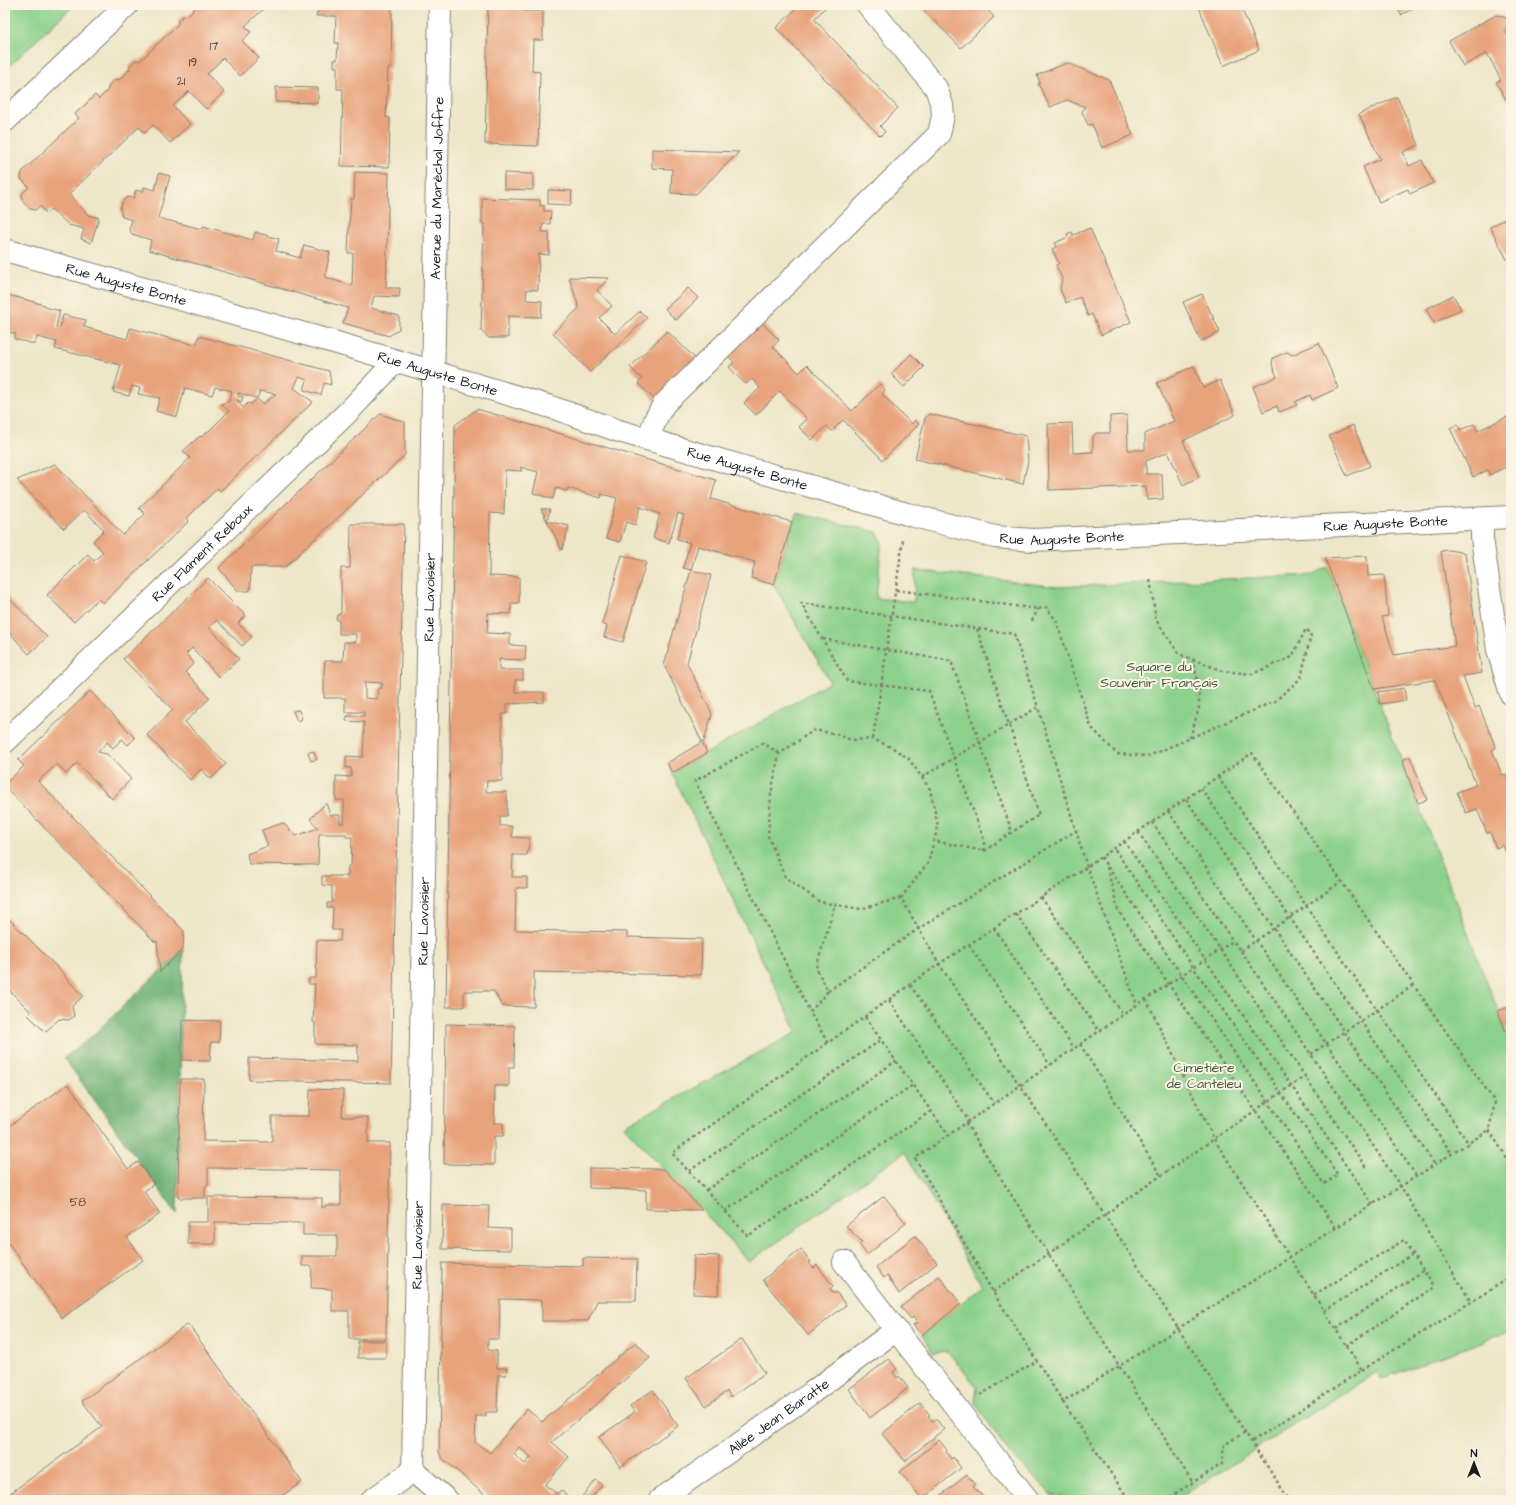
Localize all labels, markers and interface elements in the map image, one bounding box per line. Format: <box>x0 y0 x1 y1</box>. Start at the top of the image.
house number: 17 <box>210 38 219 55</box>
house number: 19 <box>189 54 197 71</box>
house number: 21 <box>177 73 186 90</box>
street label: Avenue du Maréchal Joffre <box>426 96 449 280</box>
street label: Rue Auguste Bonte <box>63 259 189 312</box>
street label: Rue Auguste Bonte <box>375 347 501 402</box>
street label: Rue Auguste Bonte <box>685 442 810 496</box>
street label: Rue Flament Reboux <box>148 500 258 607</box>
street label: Rue Auguste Bonte <box>1323 511 1449 537</box>
street label: Rue Auguste Bonte <box>999 527 1125 551</box>
street label: Rue Lavoisier <box>419 552 441 642</box>
park label: Square du Souvenir Français <box>1100 657 1218 693</box>
street label: Rue Lavoisier <box>413 876 435 966</box>
park label: Cimetière de Canteleu <box>1167 1058 1241 1094</box>
house number: 58 <box>70 1194 86 1211</box>
street label: Rue Lavoisier <box>407 1200 429 1290</box>
street label: Allée Jean Baratte <box>724 1374 834 1460</box>
north arrow <box>1454 1443 1494 1483</box>
text: N <box>1471 1446 1478 1461</box>

